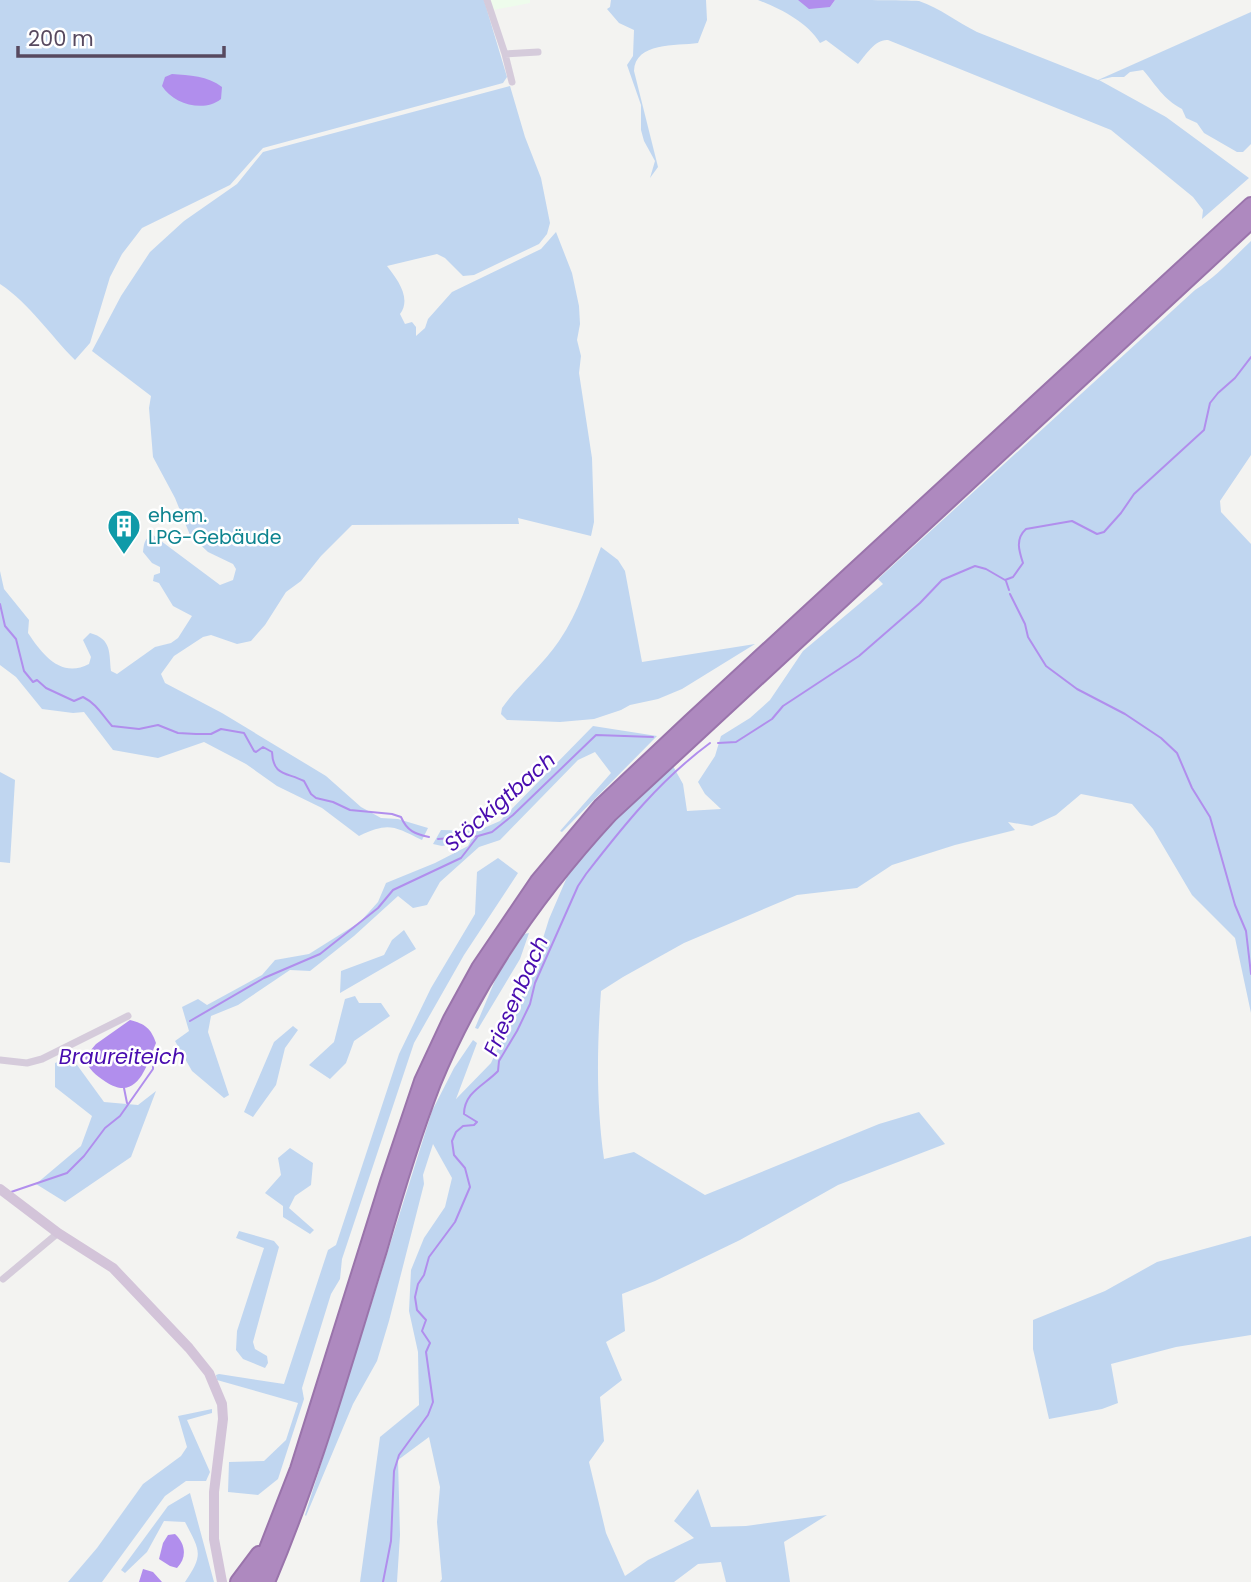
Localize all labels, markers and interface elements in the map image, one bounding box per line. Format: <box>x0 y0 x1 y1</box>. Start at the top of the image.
scale bar <box>18 14 224 58</box>
text: 200 m <box>28 24 94 53</box>
place label: ehem. LPG-Gebäude <box>148 502 282 551</box>
building icon: ehem. LPG-Gebäude <box>105 507 143 556</box>
water label: Stöckigtbach <box>438 745 561 858</box>
water label: Friesenbach <box>476 931 555 1060</box>
water label: Braureiteich <box>59 1042 185 1071</box>

